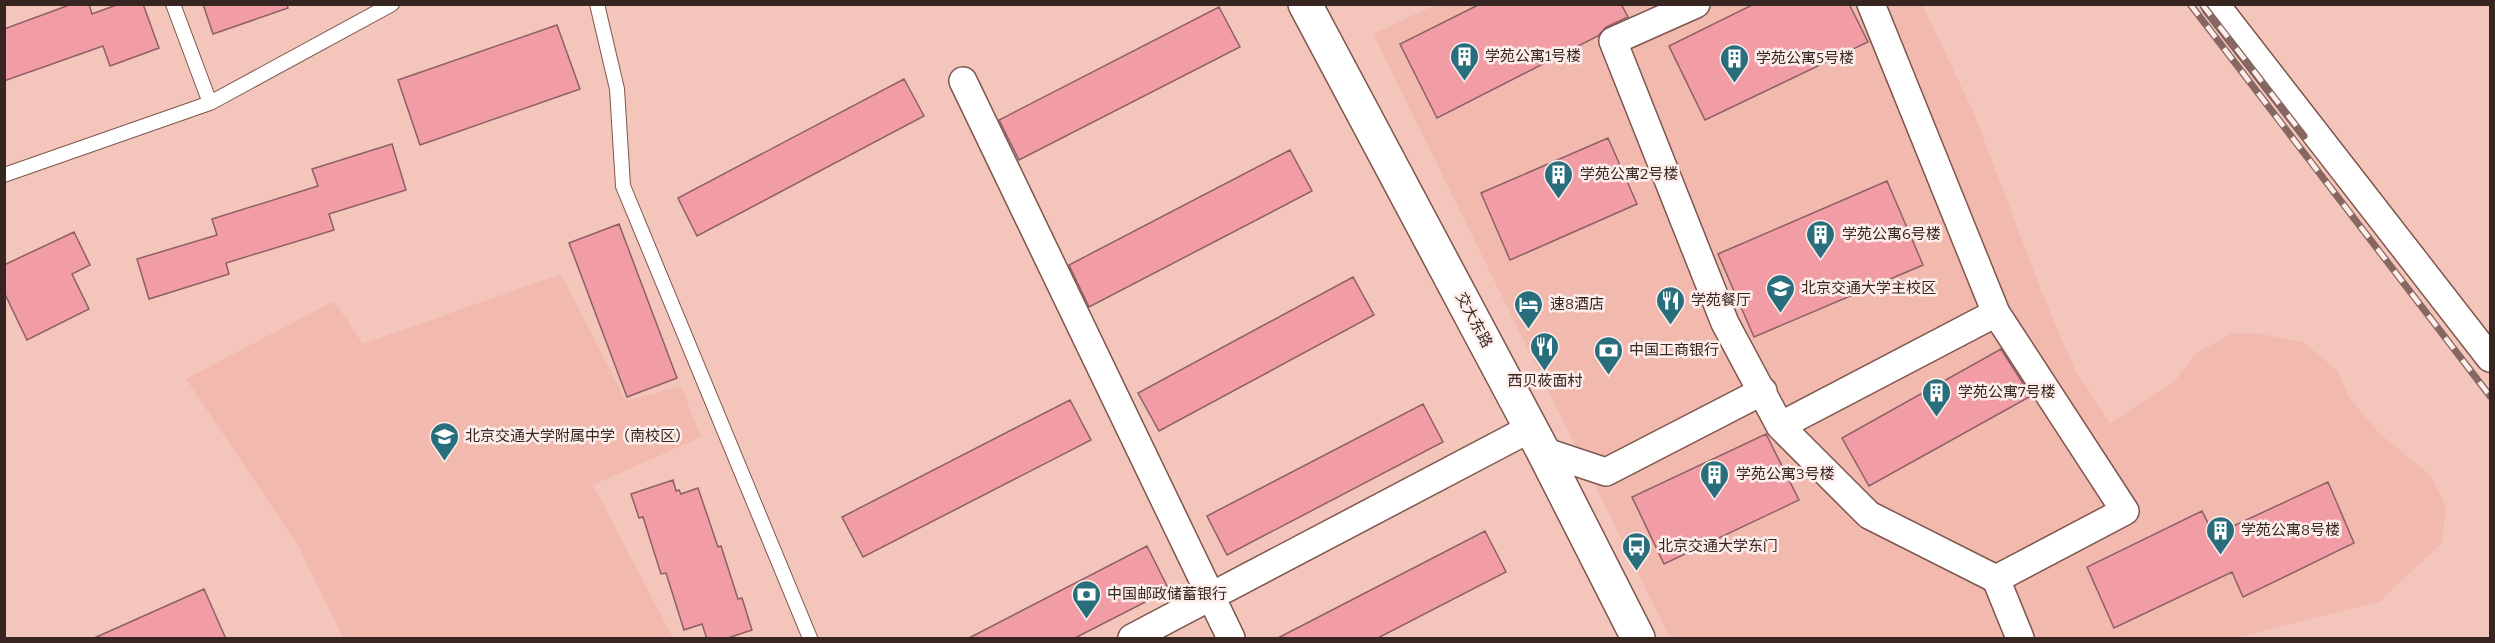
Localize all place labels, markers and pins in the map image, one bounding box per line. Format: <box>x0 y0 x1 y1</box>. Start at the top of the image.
building icon: 学苑公寓1号楼 <box>1448 40 1480 82</box>
building icon: 学苑公寓5号楼 <box>1719 42 1751 84</box>
place label: 学苑公寓1号楼 <box>1485 47 1581 65</box>
place label: 学苑公寓5号楼 <box>1756 49 1854 67</box>
building icon: 学苑公寓2号楼 <box>1543 158 1575 200</box>
place label: 学苑公寓2号楼 <box>1580 165 1678 183</box>
building icon: 学苑公寓6号楼 <box>1805 218 1837 260</box>
place label: 学苑公寓6号楼 <box>1842 225 1941 243</box>
school or university icon: 北京交通大学主校区 <box>1764 272 1796 314</box>
place label: 北京交通大学主校区 <box>1801 279 1936 297</box>
restaurant icon: 学苑餐厅 <box>1654 284 1686 326</box>
hotel icon: 速8酒店 <box>1513 288 1545 330</box>
place label: 学苑餐厅 <box>1691 291 1751 309</box>
place label: 速8酒店 <box>1550 295 1604 313</box>
restaurant icon: 西贝莜面村 <box>1529 330 1561 372</box>
bank icon: 中国工商银行 <box>1592 334 1624 376</box>
place label: 中国工商银行 <box>1629 341 1719 359</box>
place label: 西贝莜面村 <box>1507 372 1583 390</box>
building icon: 学苑公寓7号楼 <box>1921 376 1953 418</box>
place label: 学苑公寓7号楼 <box>1958 383 2056 401</box>
school or university icon: 北京交通大学附属中学（南校区） <box>428 420 460 462</box>
place label: 北京交通大学附属中学（南校区） <box>465 427 690 445</box>
building icon: 学苑公寓3号楼 <box>1699 458 1731 500</box>
place label: 学苑公寓3号楼 <box>1736 465 1835 483</box>
building icon: 学苑公寓8号楼 <box>2204 514 2236 556</box>
place label: 学苑公寓8号楼 <box>2241 521 2340 539</box>
bus stop icon: 北京交通大学东门 <box>1621 530 1653 572</box>
place label: 北京交通大学东门 <box>1658 537 1778 555</box>
bank icon: 中国邮政储蓄银行 <box>1070 578 1102 620</box>
place label: 中国邮政储蓄银行 <box>1107 585 1227 603</box>

